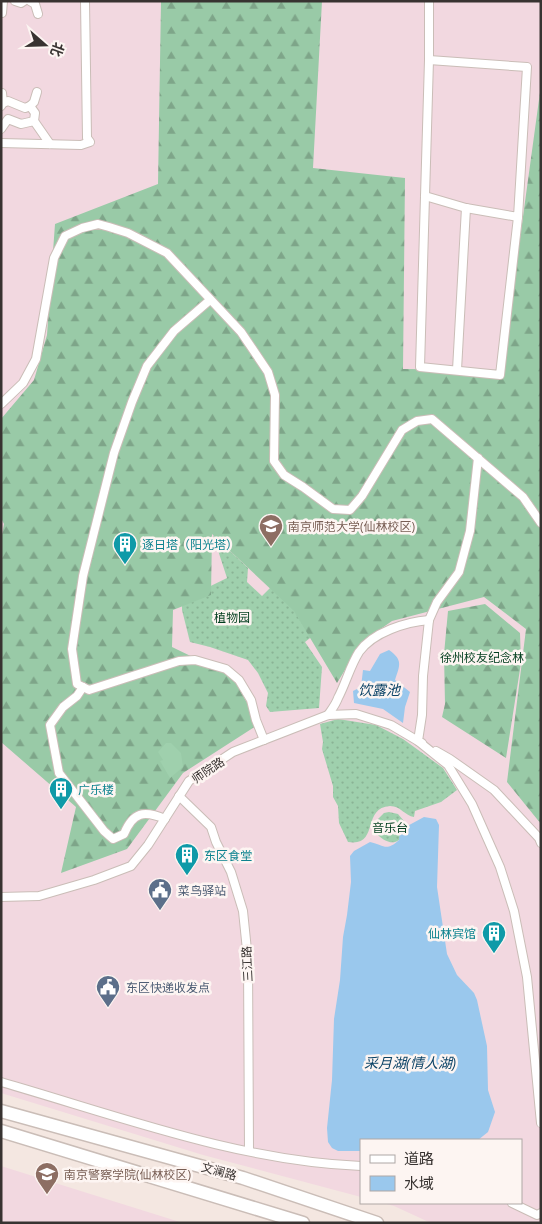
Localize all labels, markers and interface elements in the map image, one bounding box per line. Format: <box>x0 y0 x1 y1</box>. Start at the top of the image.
north arrow <box>20 20 70 70</box>
text: 北 <box>46 40 69 59</box>
school or university icon: 南京师范大学(仙林校区) <box>258 513 284 547</box>
place label: 南京师范大学(仙林校区) <box>288 518 416 535</box>
building icon: 逐日塔（阳光塔） <box>112 531 138 565</box>
place label: 逐日塔（阳光塔） <box>142 536 238 553</box>
park label: 植物园 <box>214 609 250 626</box>
park label: 徐州校友纪念林 <box>440 649 524 666</box>
water label: 饮露池 <box>358 680 402 699</box>
street label: 师院路 <box>188 753 228 787</box>
building icon: 广乐楼 <box>48 776 74 810</box>
place label: 广乐楼 <box>78 781 114 798</box>
park label: 音乐台 <box>372 819 408 836</box>
building icon: 东区食堂 <box>174 842 200 876</box>
place label: 东区食堂 <box>204 847 252 864</box>
public building icon: 菜鸟驿站 <box>147 877 173 911</box>
place label: 菜鸟驿站 <box>178 882 226 899</box>
building icon: 仙林宾馆 <box>481 920 507 954</box>
place label: 仙林宾馆 <box>428 925 476 942</box>
street label: 三江路 <box>238 946 256 982</box>
public building icon: 东区快递收发点 <box>95 974 121 1008</box>
place label: 东区快递收发点 <box>126 979 210 996</box>
water label: 采月湖(情人湖) <box>364 1053 456 1072</box>
legend <box>360 1139 522 1204</box>
text: 道路 <box>404 1148 434 1168</box>
street label: 文澜路 <box>199 1158 239 1184</box>
school or university icon: 南京警察学院(仙林校区) <box>34 1161 60 1195</box>
place label: 南京警察学院(仙林校区) <box>64 1166 192 1183</box>
text: 水域 <box>404 1173 434 1193</box>

